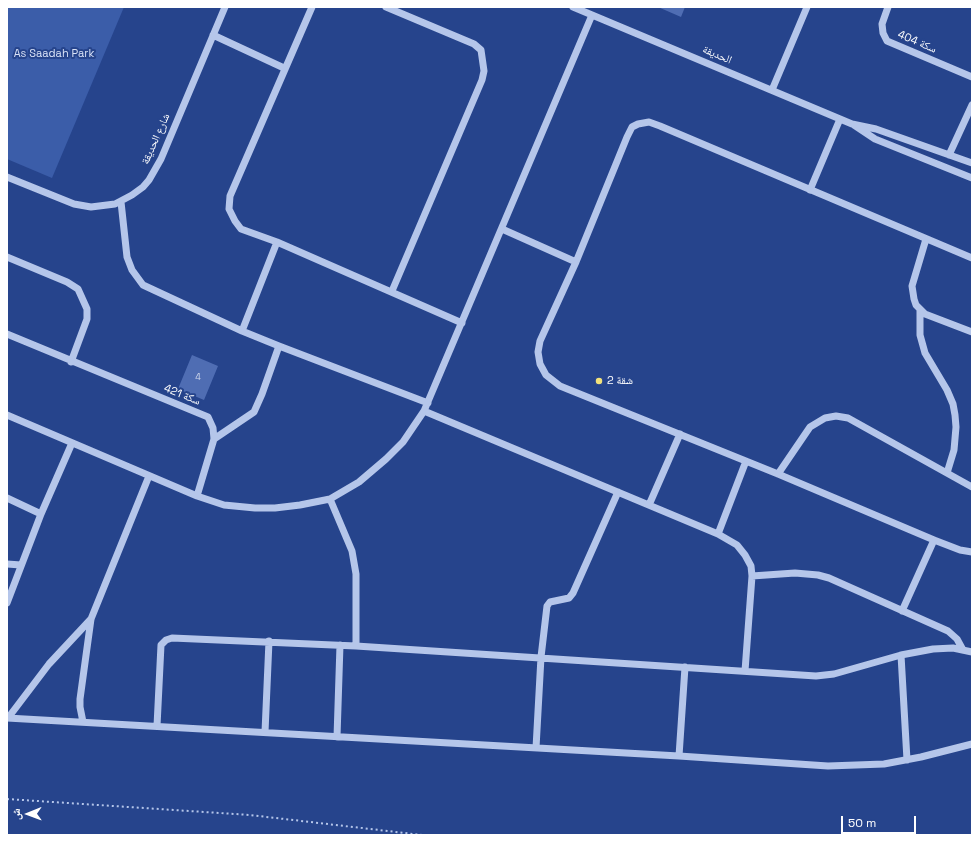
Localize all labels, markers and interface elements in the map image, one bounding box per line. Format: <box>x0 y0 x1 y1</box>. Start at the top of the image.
street label: سكة 404 <box>896 28 938 56</box>
street label: الحديقة <box>700 43 734 67</box>
park label: As Saadah Park <box>14 47 94 61</box>
street label: شارع الحديقة <box>139 112 173 166</box>
house number: 4 <box>195 373 201 383</box>
place label: شقة 2 <box>607 374 633 388</box>
marker: شقة 2 <box>594 376 604 386</box>
street label: سكة 421 <box>162 382 202 408</box>
north arrow <box>8 794 48 834</box>
text: ش <box>9 808 23 820</box>
scale bar <box>843 808 918 834</box>
text: 50 m <box>848 815 876 831</box>

